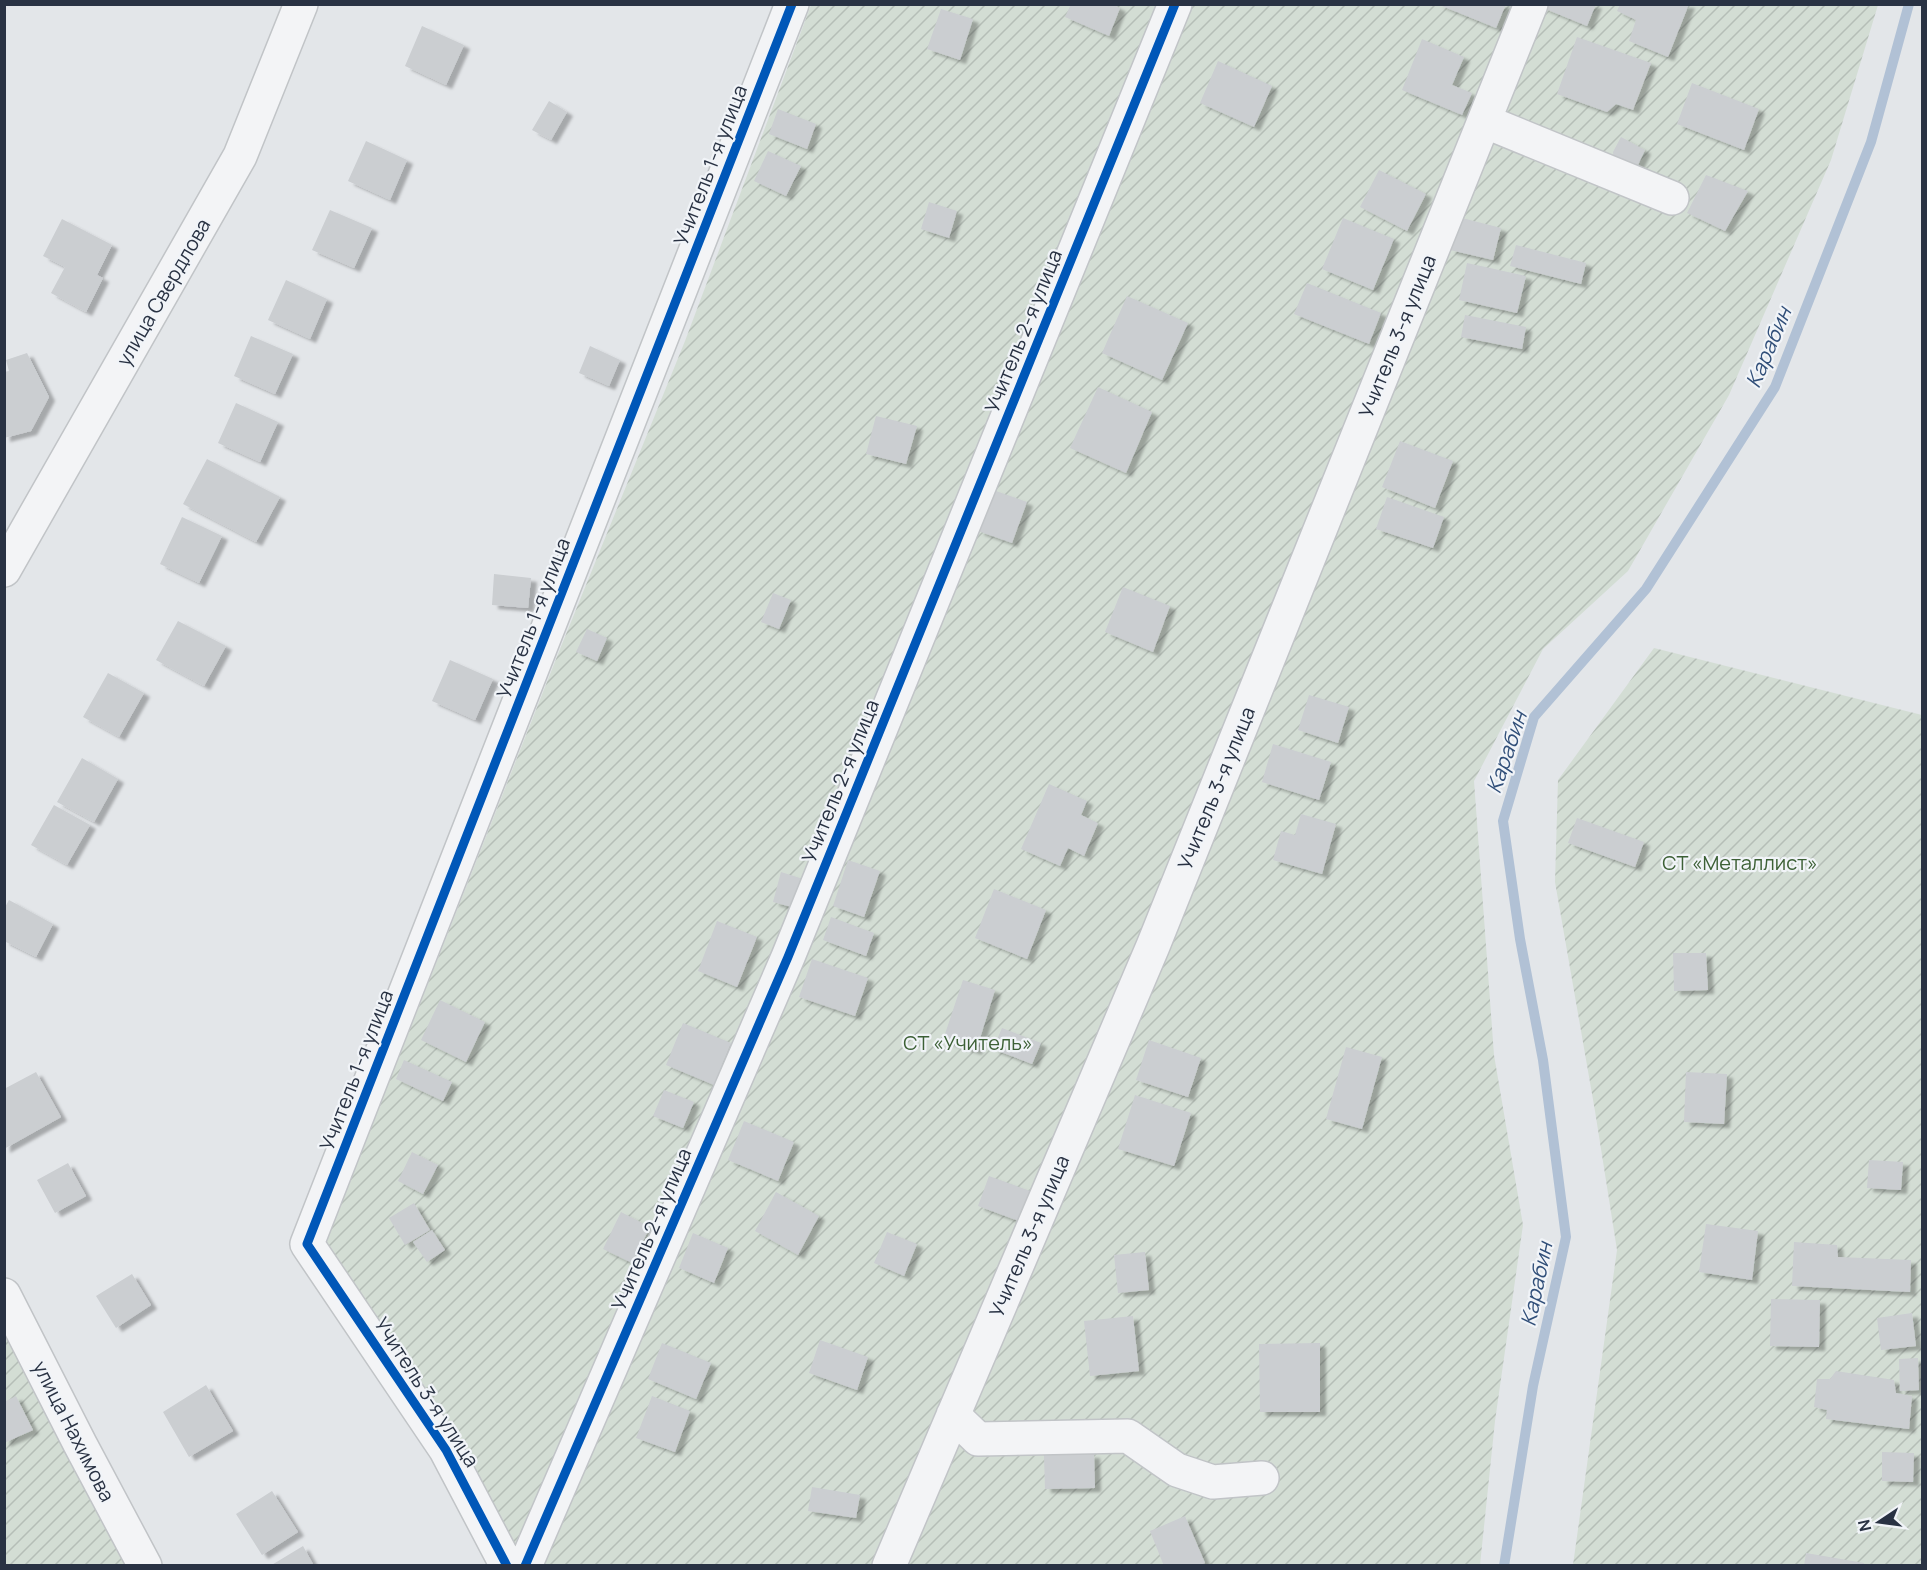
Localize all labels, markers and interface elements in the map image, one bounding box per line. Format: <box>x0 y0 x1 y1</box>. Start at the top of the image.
street label: Учитель 1-я улица <box>667 81 753 249</box>
street label: улица Свердлова <box>110 213 216 371</box>
street label: Учитель 2-я улица <box>978 245 1068 417</box>
street label: Учитель 3-я улица <box>1352 251 1442 421</box>
water label: Карабин <box>1739 301 1798 392</box>
street label: Учитель 1-я улица <box>490 534 576 702</box>
street label: Учитель 2-я улица <box>795 695 885 867</box>
street label: Учитель 3-я улица <box>1171 703 1261 873</box>
water label: Карабин <box>1479 706 1534 797</box>
park label: СТ «Металлист» <box>1662 849 1818 876</box>
street label: Учитель 1-я улица <box>313 986 399 1154</box>
park label: СТ «Учитель» <box>903 1029 1033 1056</box>
street label: Учитель 2-я улица <box>605 1144 697 1314</box>
street label: Учитель 3-я улица <box>983 1151 1075 1321</box>
water label: Карабин <box>1513 1238 1559 1328</box>
street label: Учитель 3-я улица <box>368 1312 486 1472</box>
street label: улица Нахимова <box>27 1356 121 1506</box>
north arrow <box>1849 1492 1909 1552</box>
text: N <box>1852 1517 1876 1533</box>

